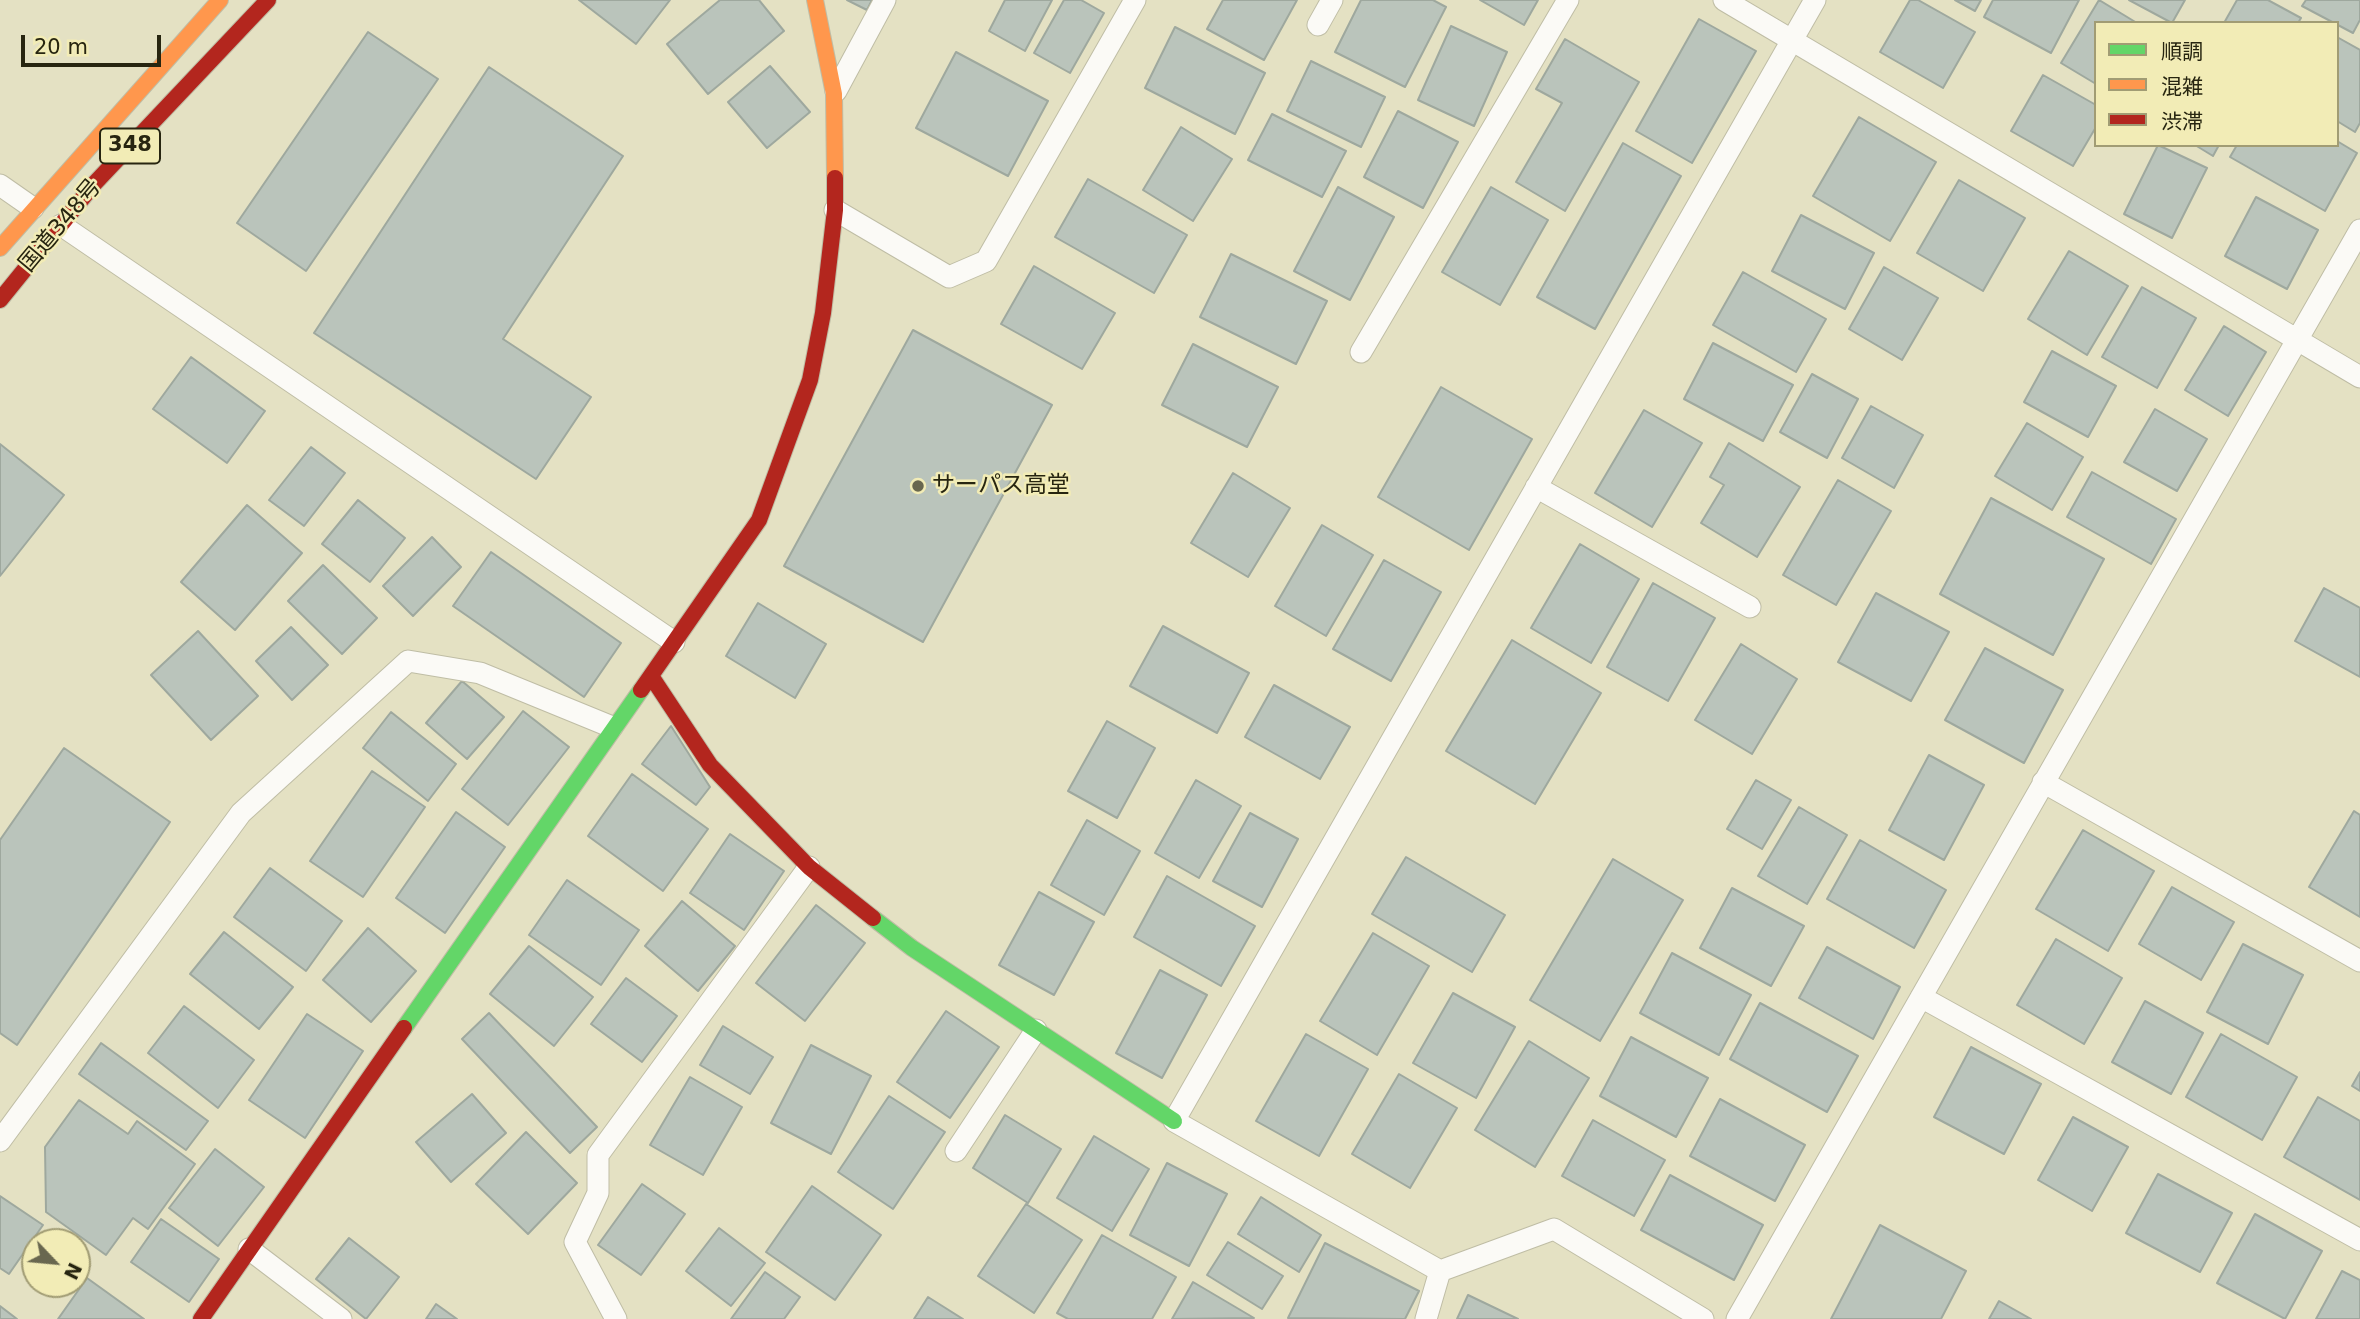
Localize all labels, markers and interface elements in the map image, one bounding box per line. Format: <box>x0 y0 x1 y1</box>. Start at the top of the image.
scale bar <box>24 21 164 65</box>
legend <box>2094 21 2339 147</box>
text: 20 m <box>34 35 88 59</box>
text: 順調 <box>2161 40 2203 64</box>
text: 混雑 <box>2161 75 2203 99</box>
text: 渋滞 <box>2161 110 2203 134</box>
road number: 348 <box>100 128 160 164</box>
street label: 国道348号 <box>14 174 108 278</box>
place label: サーパス高堂 <box>932 472 1070 500</box>
marker: サーパス高堂 <box>910 478 926 494</box>
north arrow <box>21 1228 91 1298</box>
text: N <box>60 1259 86 1283</box>

